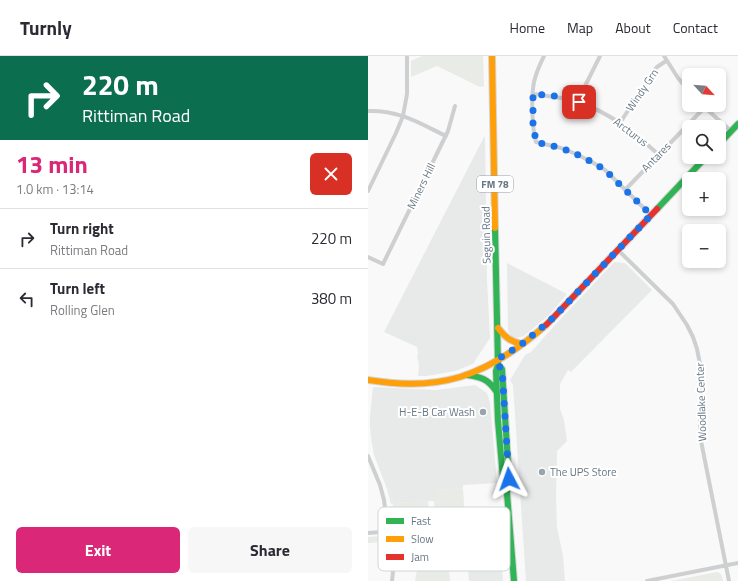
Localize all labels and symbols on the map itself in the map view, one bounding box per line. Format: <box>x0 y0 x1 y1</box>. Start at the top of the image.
street label: Windy Grn <box>622 66 662 114</box>
north arrow <box>682 68 726 112</box>
pin <box>562 85 596 119</box>
street label: Arcturus <box>610 114 652 150</box>
street label: Antares <box>638 138 674 176</box>
street label: Miners Hill <box>403 160 439 212</box>
road number: FM 78 <box>477 176 513 192</box>
street label: Seguin Road <box>477 206 495 264</box>
street label: Woodlake Center <box>692 362 710 442</box>
place label: H-E-B Car Wash <box>399 404 475 420</box>
marker: H-E-B Car Wash <box>478 407 488 417</box>
position arrow <box>488 458 530 500</box>
place label: The UPS Store <box>550 464 617 480</box>
marker: The UPS Store <box>537 467 547 477</box>
legend <box>378 507 510 571</box>
text: Fast <box>411 513 431 529</box>
text: Slow <box>411 531 434 547</box>
text: Jam <box>411 549 429 565</box>

